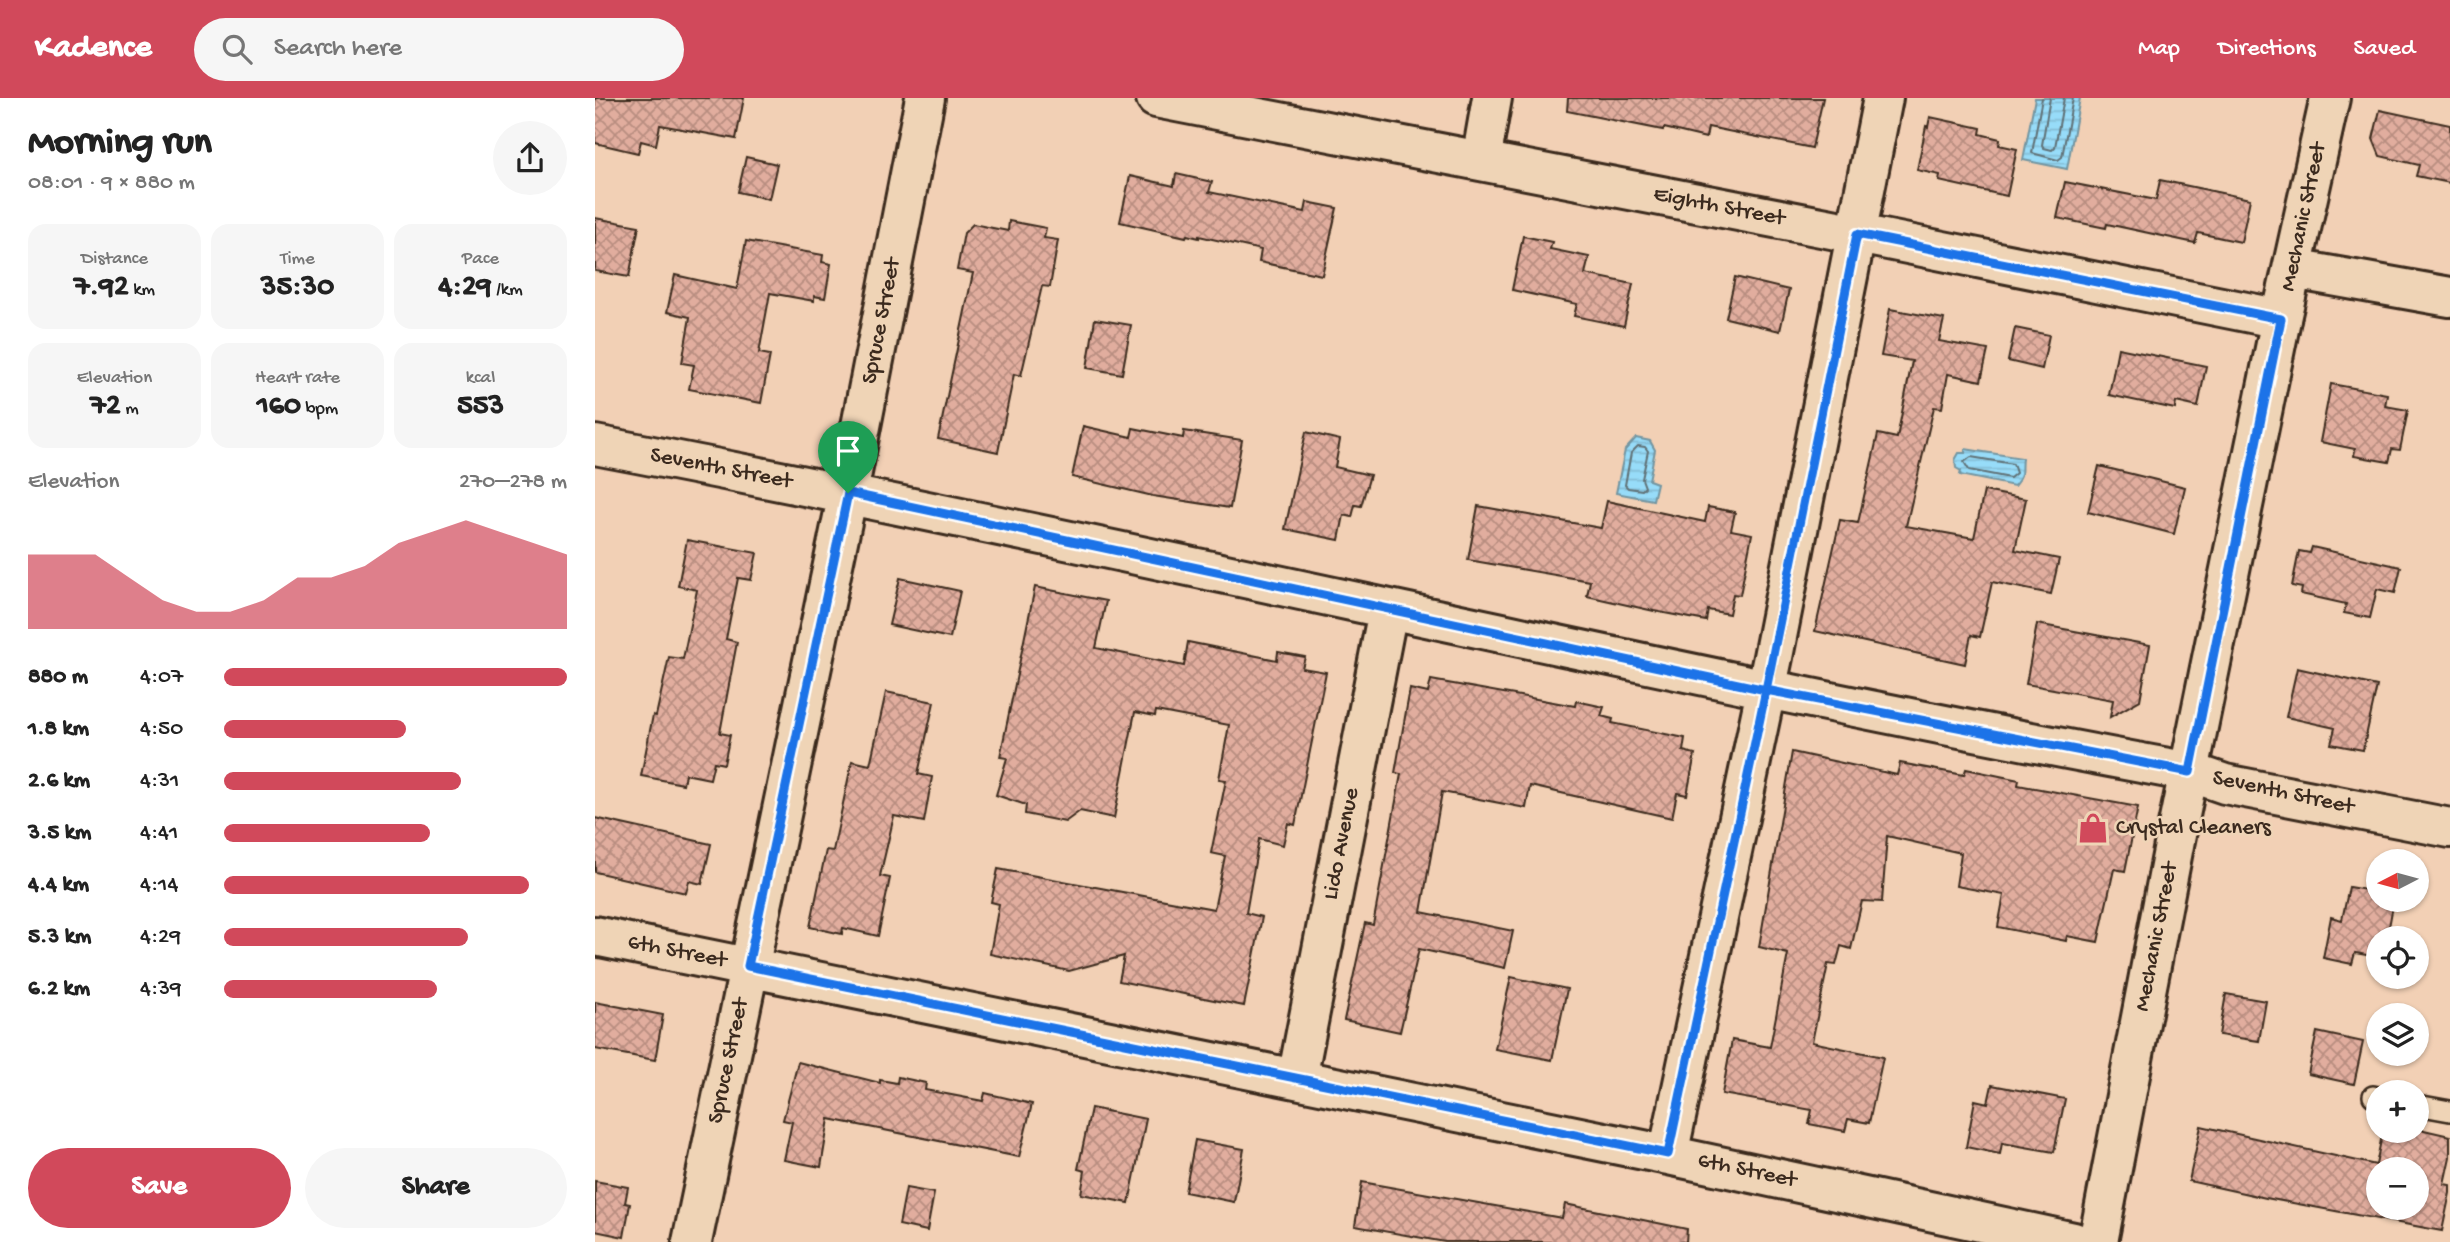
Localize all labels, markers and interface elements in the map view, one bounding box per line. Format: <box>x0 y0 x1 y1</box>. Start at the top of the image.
search box <box>194 18 684 81</box>
text: Kadence <box>35 30 152 68</box>
icon: search <box>218 30 256 68</box>
text: Search here <box>274 34 402 65</box>
text: Map <box>2138 35 2180 64</box>
text: Directions <box>2218 35 2316 64</box>
text: Saved <box>2354 35 2415 64</box>
button: share <box>493 121 567 195</box>
text: Morning run <box>28 122 212 166</box>
street label: Mechanic Street <box>2275 139 2333 294</box>
text: 08:01 · 9 × 880 m <box>28 170 195 197</box>
street label: Eighth Street <box>1651 181 1789 233</box>
text: Distance <box>81 248 148 271</box>
text: Time <box>280 248 315 271</box>
text: Pace <box>462 248 499 271</box>
street label: Spruce Street <box>857 254 908 386</box>
text: 7.92 <box>74 271 129 306</box>
text: 35:30 <box>261 271 334 306</box>
text: 4:29 <box>438 271 492 306</box>
text: km <box>129 279 155 302</box>
text: /km <box>492 279 523 302</box>
text: Elevation <box>77 367 152 390</box>
text: Heart rate <box>255 367 340 390</box>
text: kcal <box>466 367 495 390</box>
text: 72 <box>90 390 121 425</box>
text: 160 <box>257 390 301 425</box>
text: 553 <box>457 390 504 425</box>
text: m <box>121 398 139 421</box>
text: bpm <box>301 398 338 421</box>
pin <box>818 421 878 493</box>
icon: arrive <box>829 432 867 470</box>
street label: Seventh Street <box>648 442 796 496</box>
text: Elevation <box>28 469 119 496</box>
text: 270–278 m <box>459 469 567 496</box>
text: 880 m <box>28 664 88 691</box>
text: 4:07 <box>140 664 183 691</box>
text: 1.8 km <box>28 716 89 743</box>
text: 4:50 <box>140 716 183 743</box>
street label: Seventh Street <box>2210 765 2358 822</box>
text: 2.6 km <box>28 768 90 795</box>
text: 4:31 <box>140 768 179 795</box>
street label: Lido Avenue <box>1318 785 1366 902</box>
shop icon: Crystal Cleaners <box>2076 811 2110 845</box>
place label: Crystal Cleaners <box>2116 815 2271 842</box>
text: 3.5 km <box>28 820 91 847</box>
text: 4:41 <box>140 820 178 847</box>
north arrow <box>2366 849 2429 912</box>
map controls <box>2366 849 2429 1220</box>
street label: Mechanic Street <box>2129 859 2185 1014</box>
text: 4.4 km <box>28 872 89 899</box>
text: 4:14 <box>140 872 178 899</box>
text: 5.3 km <box>28 924 91 951</box>
text: 4:29 <box>140 924 181 951</box>
button: locate <box>2366 926 2429 989</box>
street label: 6th Street <box>625 929 730 975</box>
text: 6.2 km <box>28 976 90 1003</box>
text: 4:39 <box>140 976 182 1003</box>
street label: Spruce Street <box>703 994 756 1126</box>
button: layers <box>2366 1003 2429 1066</box>
button: + <box>2366 1080 2429 1143</box>
street label: 6th Street <box>1695 1147 1800 1195</box>
button: Save <box>28 1148 291 1228</box>
button: Share <box>305 1148 567 1228</box>
button: − <box>2366 1157 2429 1220</box>

